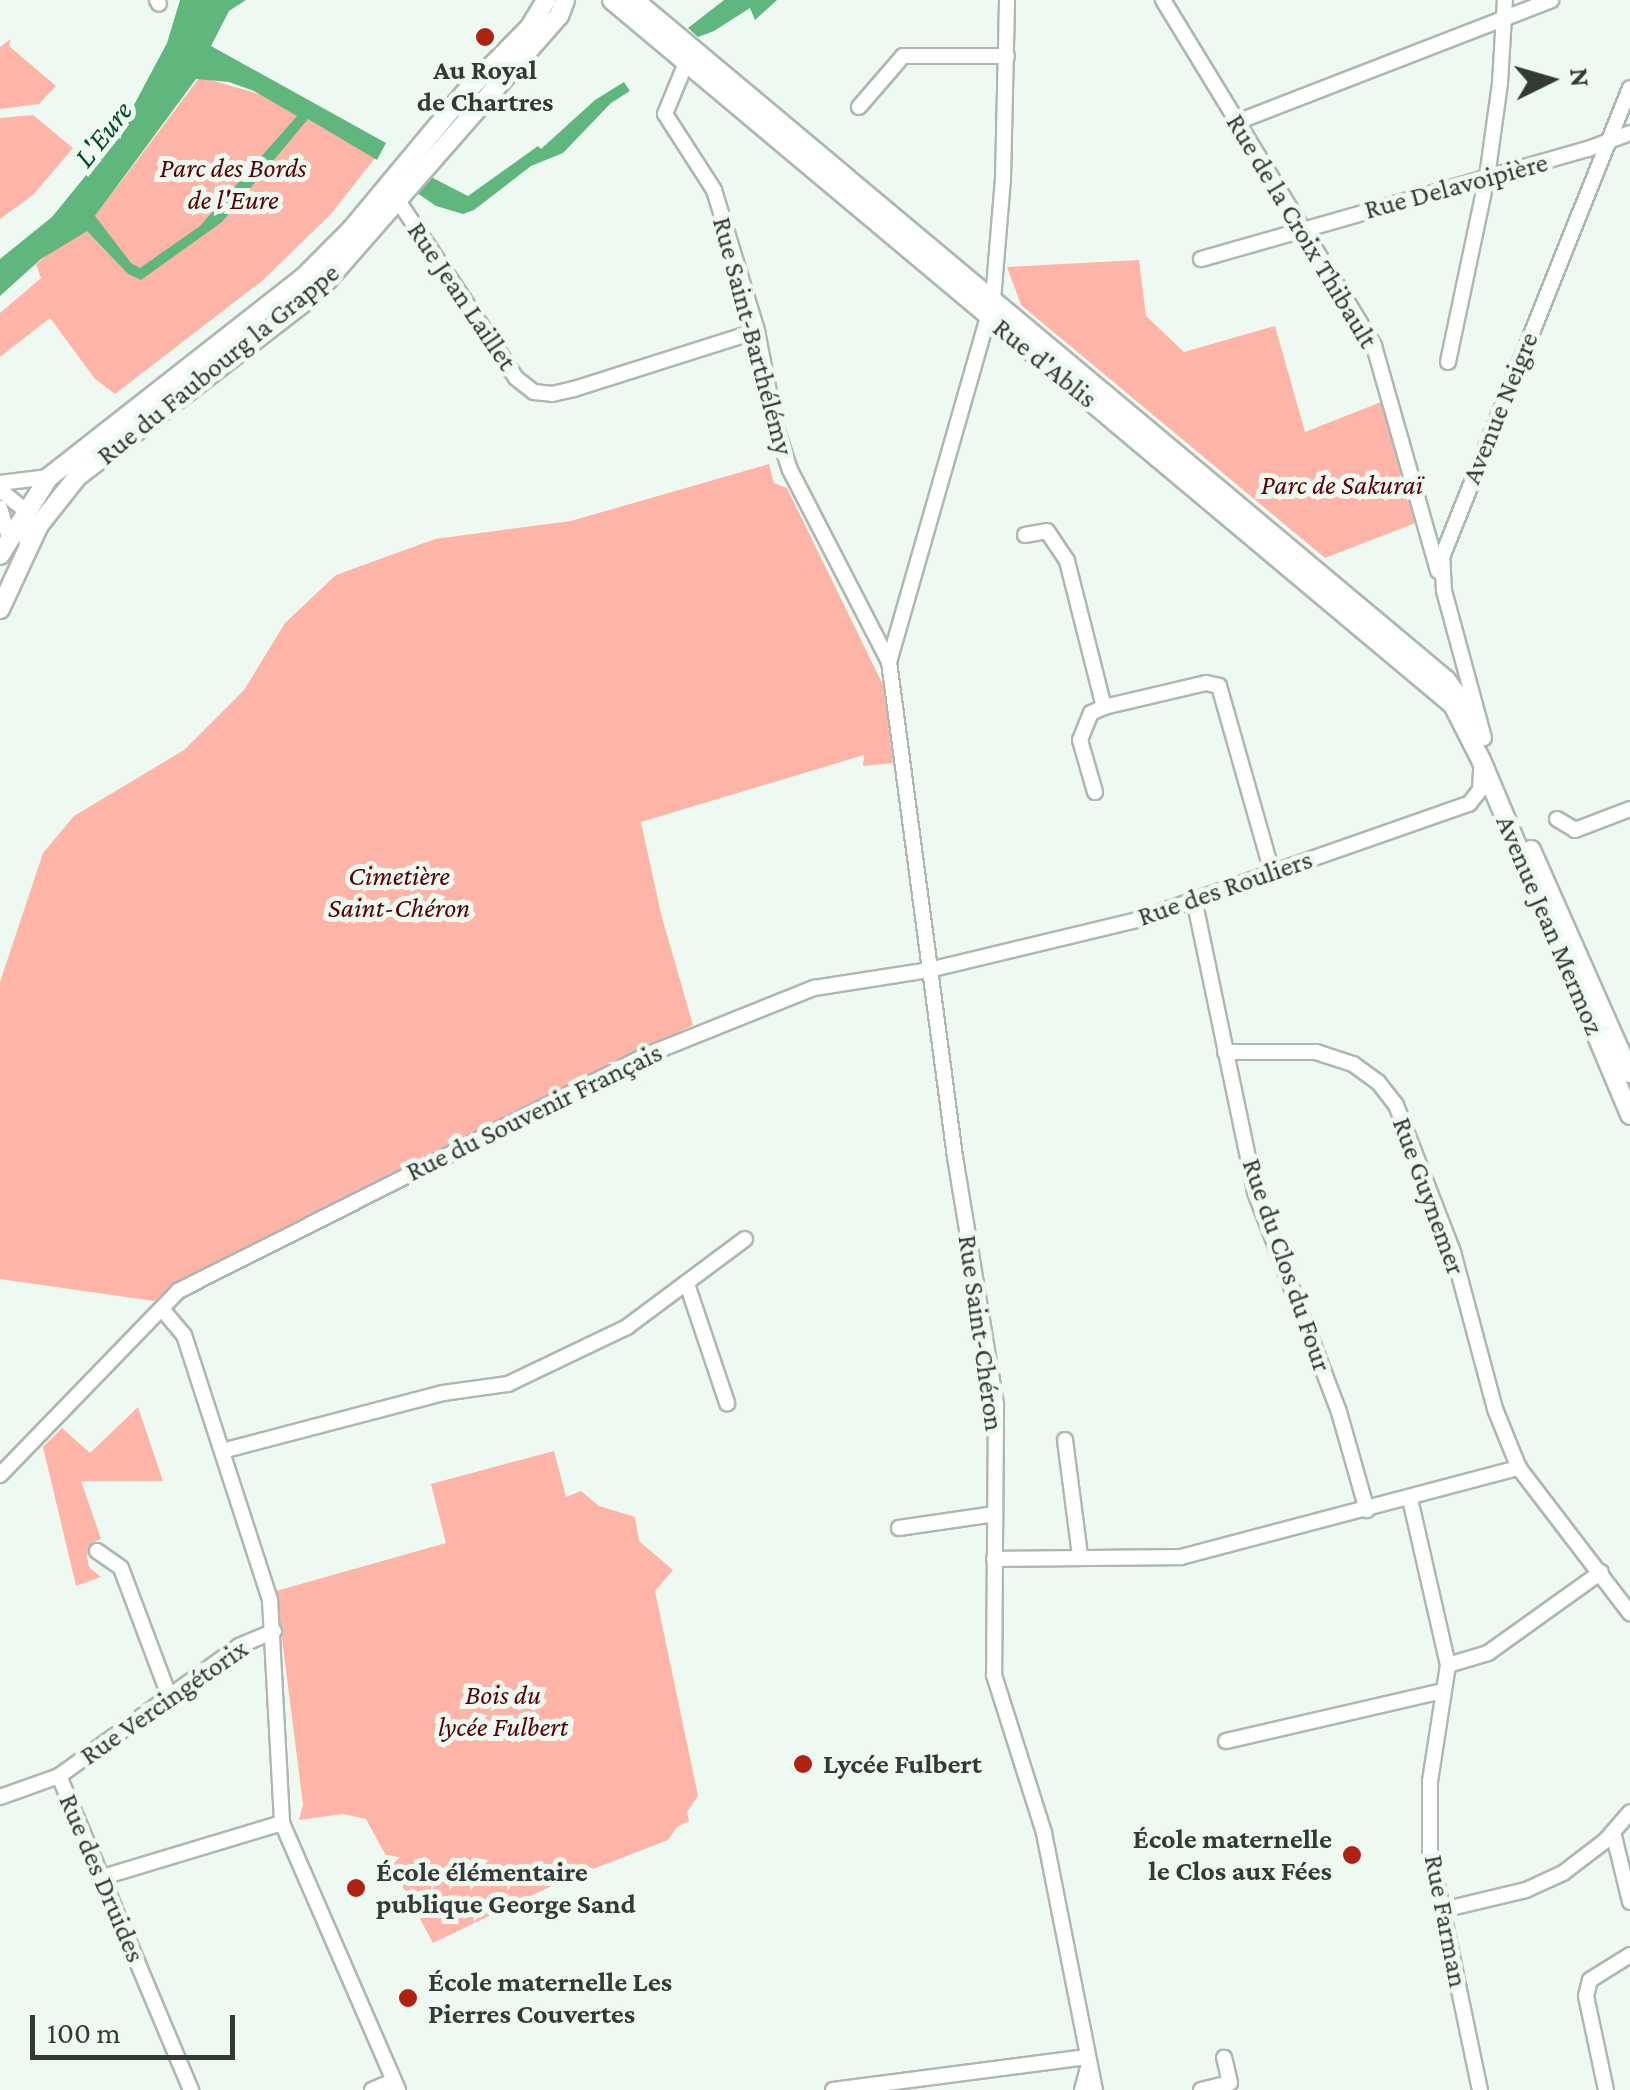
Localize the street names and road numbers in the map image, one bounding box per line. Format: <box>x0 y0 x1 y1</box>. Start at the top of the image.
street label: Rue de la Croix Thibault <box>1219 108 1385 354</box>
street label: Rue Delavoipière <box>1361 145 1551 227</box>
street label: Rue Saint-Barthélémy <box>705 213 801 459</box>
street label: Rue Jean Laillet <box>400 215 524 377</box>
street label: Rue du Faubourg la Grappe <box>90 256 346 472</box>
street label: Rue d'Ablis <box>986 311 1104 415</box>
street label: Avenue Neigre <box>1454 327 1546 489</box>
street label: Avenue Jean Mermoz <box>1489 810 1611 1040</box>
street label: Rue des Rouliers <box>1133 842 1317 934</box>
street label: Rue du Souvenir Français <box>400 1035 668 1189</box>
street label: Rue Guynemer <box>1385 1113 1473 1279</box>
street label: Rue du Clos du Four <box>1235 1154 1339 1376</box>
street label: Rue Saint-Chéron <box>951 1233 1011 1433</box>
street label: Rue Vercingétorix <box>74 1632 254 1772</box>
street label: Rue des Druides <box>51 1789 153 1967</box>
street label: Rue Farman <box>1417 1852 1475 1990</box>

